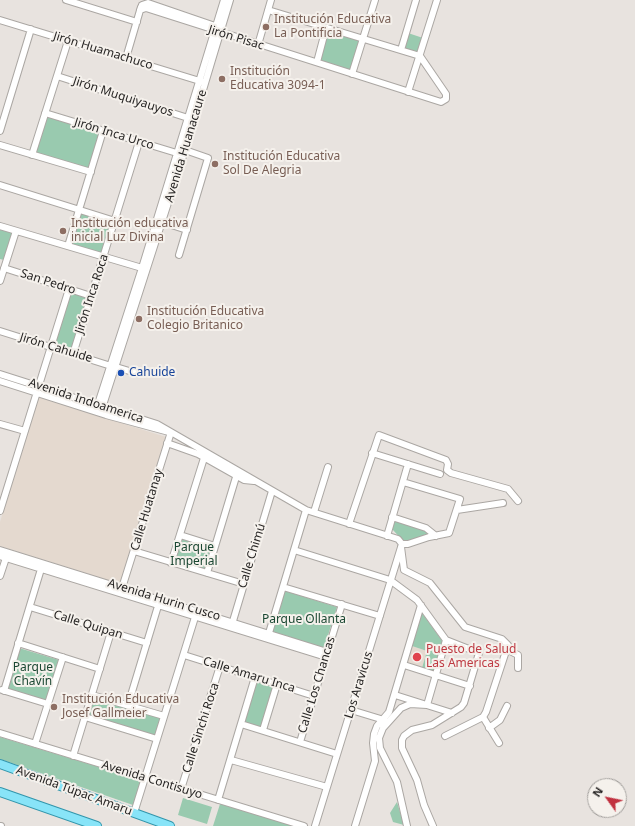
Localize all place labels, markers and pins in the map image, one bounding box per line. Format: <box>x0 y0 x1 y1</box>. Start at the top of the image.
place label: Institución Educativa La Pontificia <box>274 13 391 41</box>
marker: Institución Educativa La Pontificia <box>261 22 271 32</box>
place label: Institución Educativa 3094-1 <box>230 65 326 93</box>
marker: Institución Educativa 3094-1 <box>217 74 227 84</box>
place label: Institución Educativa Sol De Alegria <box>223 150 340 178</box>
marker: Institución Educativa Sol De Alegria <box>210 159 220 169</box>
place label: Institución educativa inicial Luz Divina <box>71 217 188 245</box>
marker: Institución educativa inicial Luz Divina <box>58 226 68 236</box>
place label: Institución Educativa Colegio Britanico <box>147 305 264 333</box>
marker: Institución Educativa Colegio Britanico <box>134 314 144 324</box>
place label: Cahuide <box>129 366 175 380</box>
marker: Cahuide <box>116 368 126 378</box>
place label: Puesto de Salud Las Americas <box>426 643 516 671</box>
marker: Puesto de Salud Las Americas <box>411 651 423 663</box>
place label: Institución Educativa Josef Gallmeier <box>62 693 179 721</box>
marker: Institución Educativa Josef Gallmeier <box>49 702 59 712</box>

